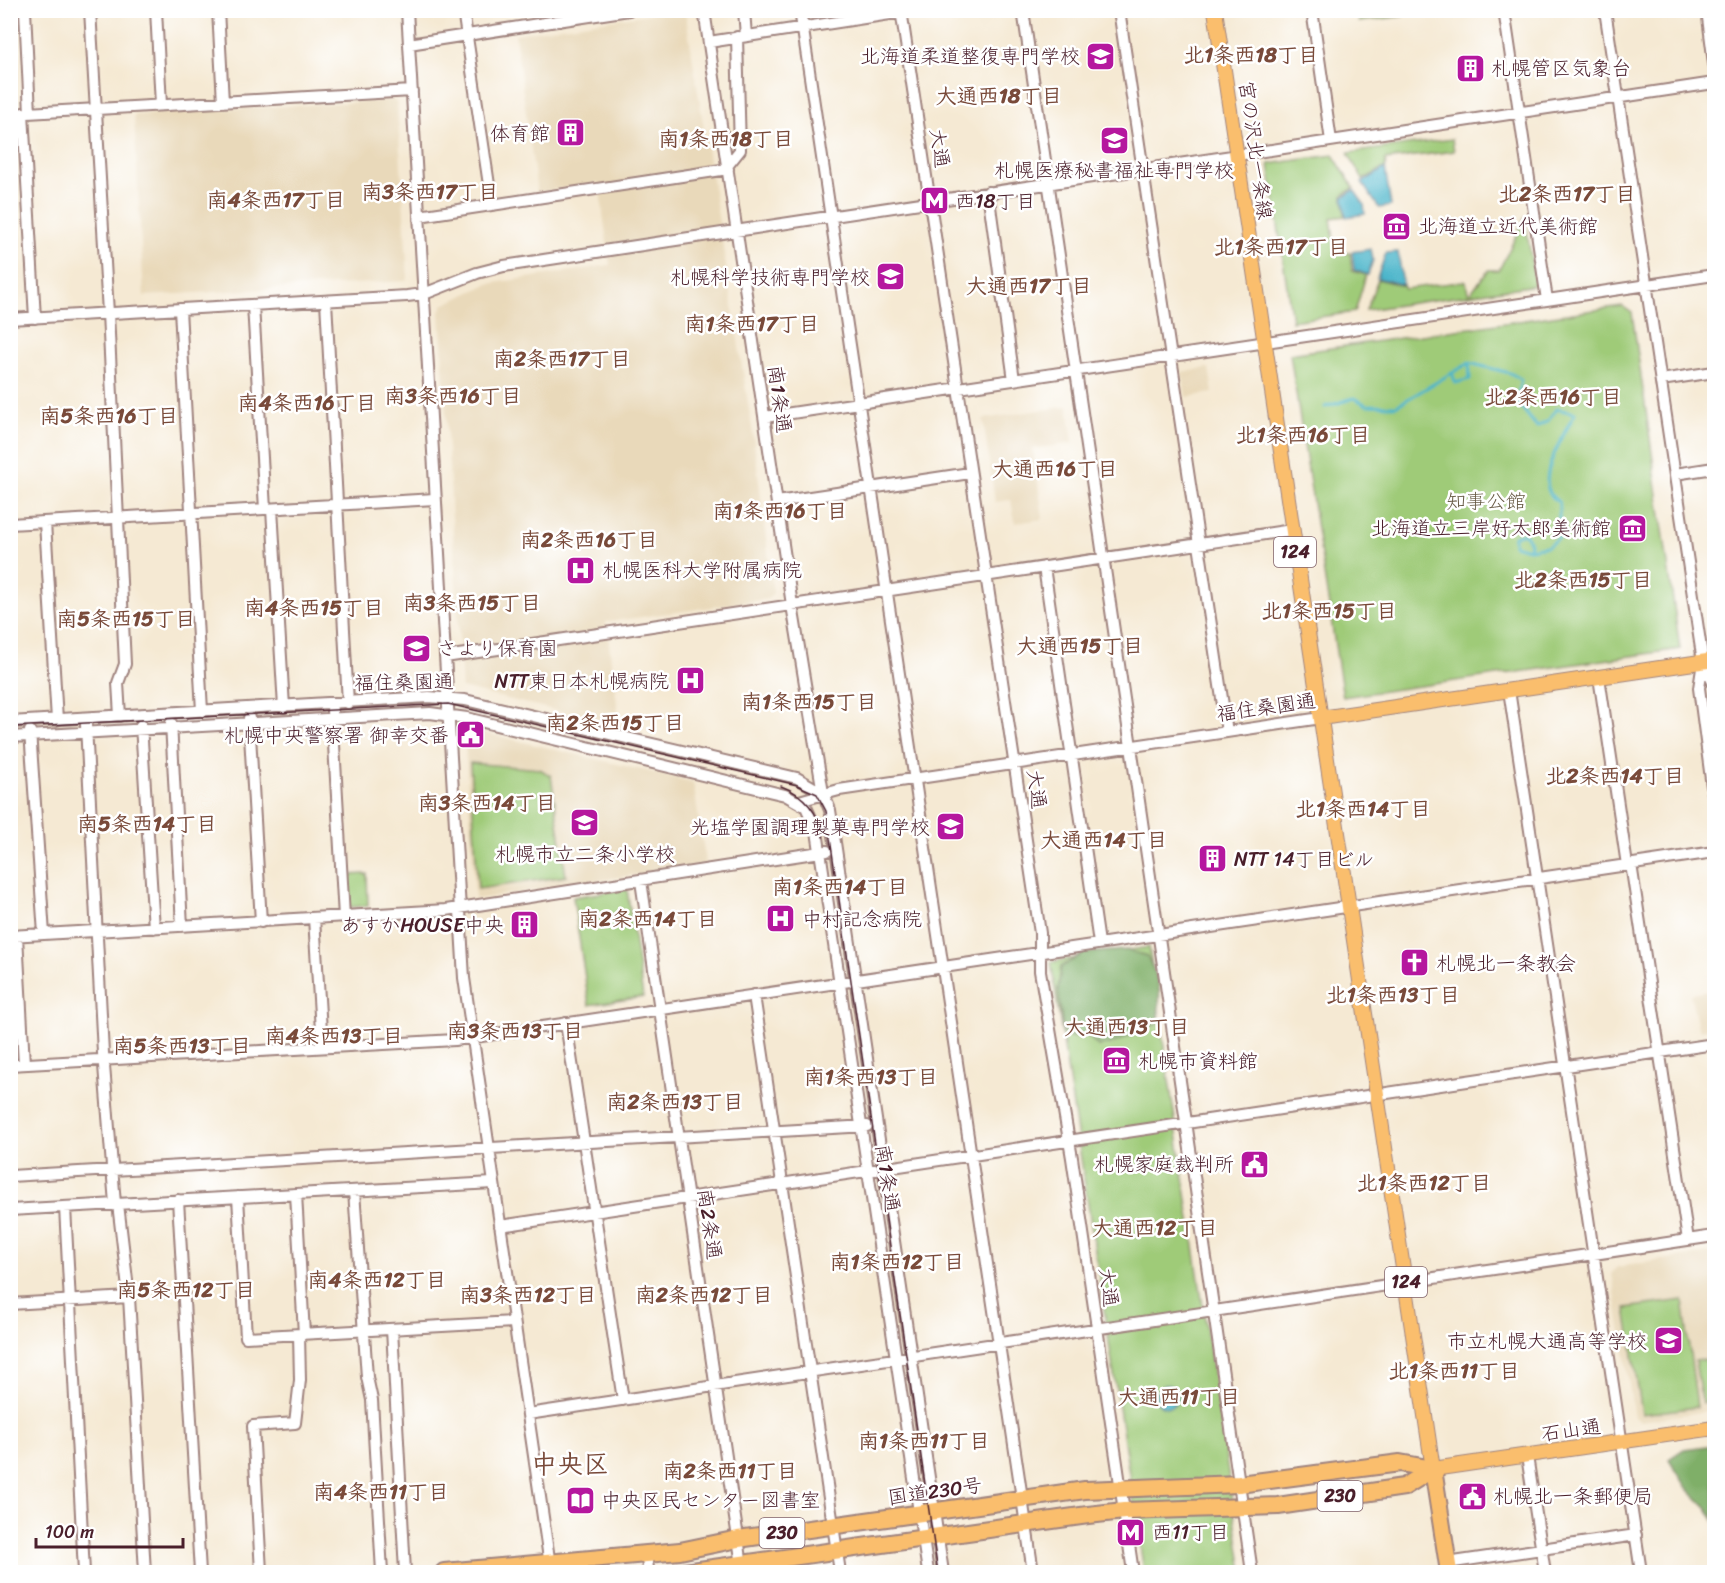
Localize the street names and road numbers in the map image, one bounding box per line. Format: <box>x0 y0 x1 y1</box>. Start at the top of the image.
street label: 宮の沢北一条線 <box>1228 78 1283 222</box>
street label: 大通 <box>919 126 960 171</box>
street label: 南1条通 <box>757 363 802 435</box>
road number: 124 <box>1274 537 1316 567</box>
street label: 福住桑園通 <box>354 664 454 701</box>
street label: 福住桑園通 <box>1214 683 1318 732</box>
street label: 大通 <box>1016 767 1057 811</box>
street label: 南1条通 <box>865 1141 910 1215</box>
street label: 南2条通 <box>687 1186 732 1262</box>
street label: 大通 <box>1088 1265 1129 1309</box>
road number: 124 <box>1385 1267 1427 1297</box>
street label: 石山通 <box>1539 1409 1603 1452</box>
street label: 国道230号 <box>886 1468 985 1515</box>
road number: 230 <box>1318 1481 1362 1511</box>
road number: 230 <box>760 1518 804 1548</box>

